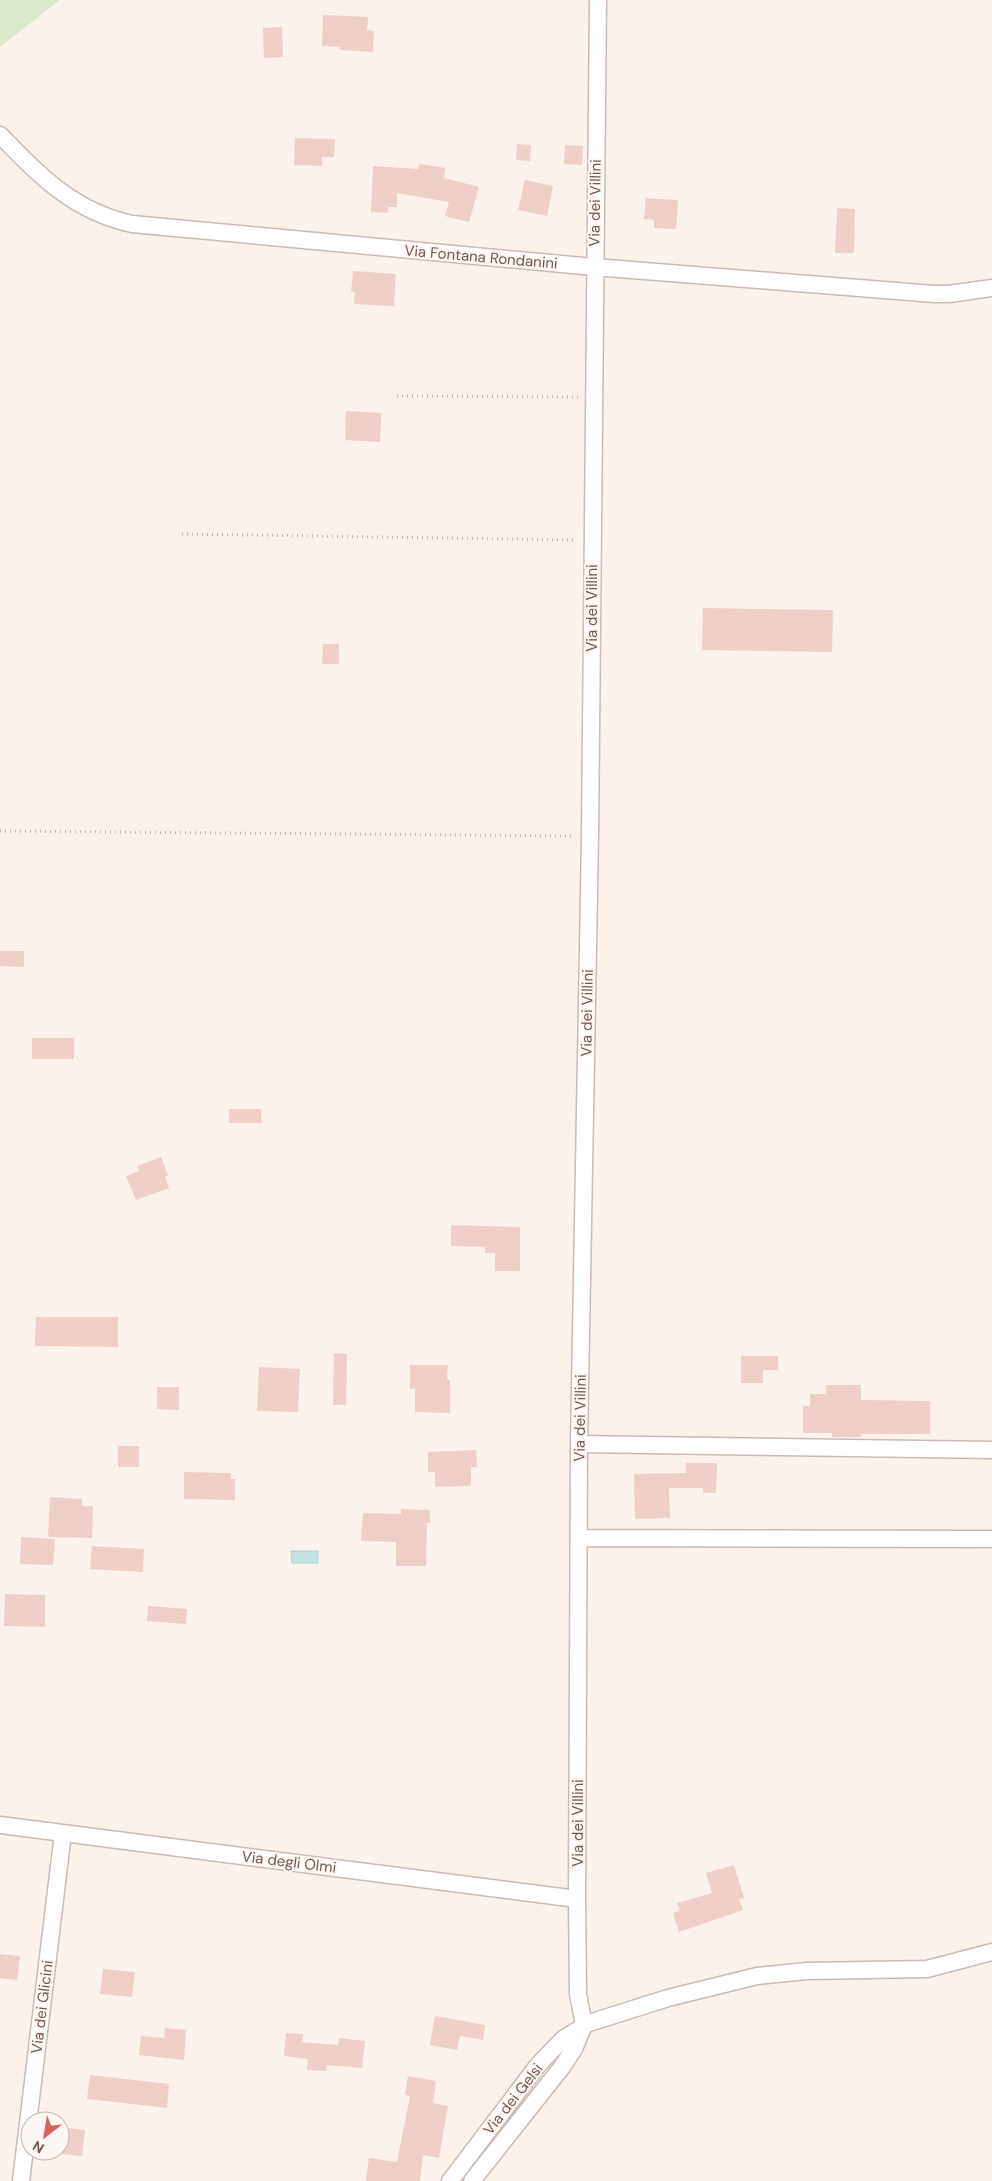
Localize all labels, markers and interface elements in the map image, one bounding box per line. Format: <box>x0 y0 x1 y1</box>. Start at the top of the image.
street label: Via dei Villini <box>584 159 606 247</box>
street label: Via Fontana Rondanini <box>404 240 558 274</box>
street label: Via dei Villini <box>582 564 602 652</box>
street label: Via dei Villini <box>576 969 598 1057</box>
street label: Via dei Villini <box>569 1374 591 1462</box>
street label: Via dei Villini <box>568 1779 588 1867</box>
street label: Via degli Olmi <box>241 1846 337 1878</box>
street label: Via dei Glicini <box>26 1959 58 2055</box>
street label: Via dei Gelsi <box>479 2059 547 2139</box>
north arrow <box>20 2111 70 2161</box>
text: N <box>29 2137 47 2157</box>

